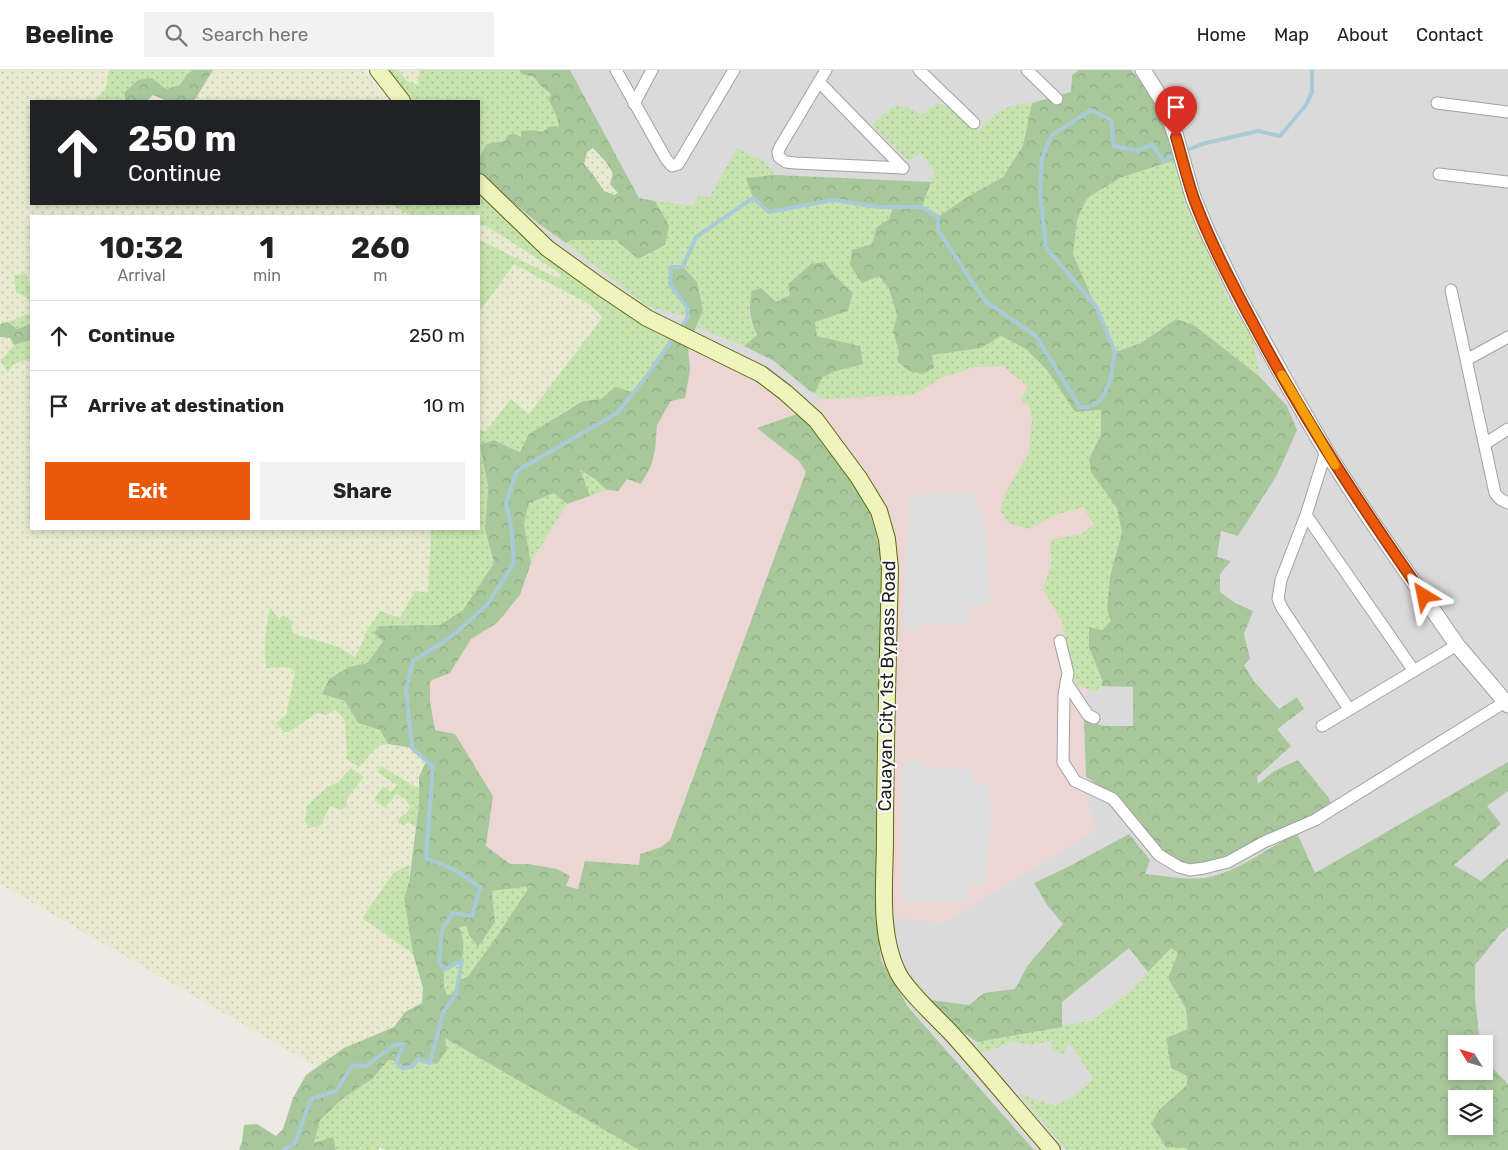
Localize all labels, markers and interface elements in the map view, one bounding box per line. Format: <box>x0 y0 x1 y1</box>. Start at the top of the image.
search box <box>144 12 494 57</box>
text: Beeline <box>25 21 114 49</box>
icon: search <box>162 21 190 49</box>
text: Search here <box>202 23 308 46</box>
text: Home <box>1197 24 1246 46</box>
text: Map <box>1274 24 1309 46</box>
text: About <box>1337 24 1388 46</box>
text: Contact <box>1416 24 1483 46</box>
pin <box>1155 86 1197 137</box>
icon: arrive <box>1162 93 1190 121</box>
text: 250 m <box>128 118 237 160</box>
icon: ahead <box>45 120 110 185</box>
text: Continue <box>128 160 221 187</box>
text: 10:32 <box>100 230 183 266</box>
text: 1 <box>259 230 274 266</box>
text: 260 <box>351 230 410 266</box>
text: Arrival <box>118 266 166 285</box>
text: min <box>253 266 281 285</box>
text: m <box>373 266 388 285</box>
icon: ahead <box>45 322 73 350</box>
text: Continue <box>88 324 175 347</box>
text: 250 m <box>409 324 465 347</box>
icon: arrive <box>45 392 73 420</box>
text: Arrive at destination <box>88 394 284 417</box>
text: 10 m <box>423 394 465 417</box>
button: Exit <box>45 462 250 520</box>
button: Share <box>260 462 465 520</box>
street label: Cauayan City 1st Bypass Road <box>874 560 900 812</box>
position arrow <box>1397 569 1449 621</box>
north arrow <box>1448 1035 1492 1080</box>
map controls <box>1448 1035 1493 1135</box>
button: layers <box>1448 1090 1493 1135</box>

